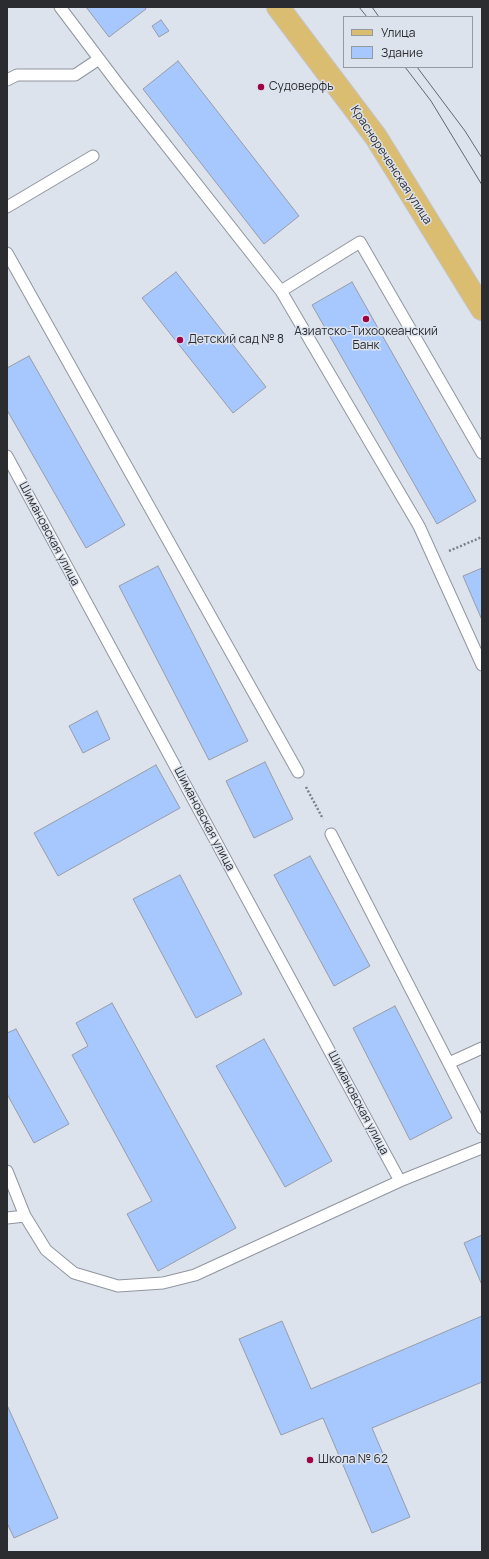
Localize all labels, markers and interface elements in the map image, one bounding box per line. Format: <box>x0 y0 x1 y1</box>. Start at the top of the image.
legend <box>343 16 473 68</box>
text: Улица <box>381 24 415 41</box>
text: Здание <box>381 44 423 61</box>
place label: Судоверфь <box>269 80 334 94</box>
marker: Судоверфь <box>256 82 266 92</box>
street label: Краснореченская улица <box>347 103 435 227</box>
marker: Азиатско-Тихоокеанский Банк <box>361 314 371 324</box>
place label: Азиатско-Тихоокеанский Банк <box>294 325 438 353</box>
place label: Детский сад № 8 <box>188 333 284 347</box>
marker: Детский сад № 8 <box>175 335 185 345</box>
street label: Шимановская улица <box>16 480 82 588</box>
street label: Шимановская улица <box>171 765 237 873</box>
street label: Шимановская улица <box>325 1049 391 1157</box>
place label: Школа № 62 <box>318 1453 388 1467</box>
marker: Школа № 62 <box>305 1455 315 1465</box>

